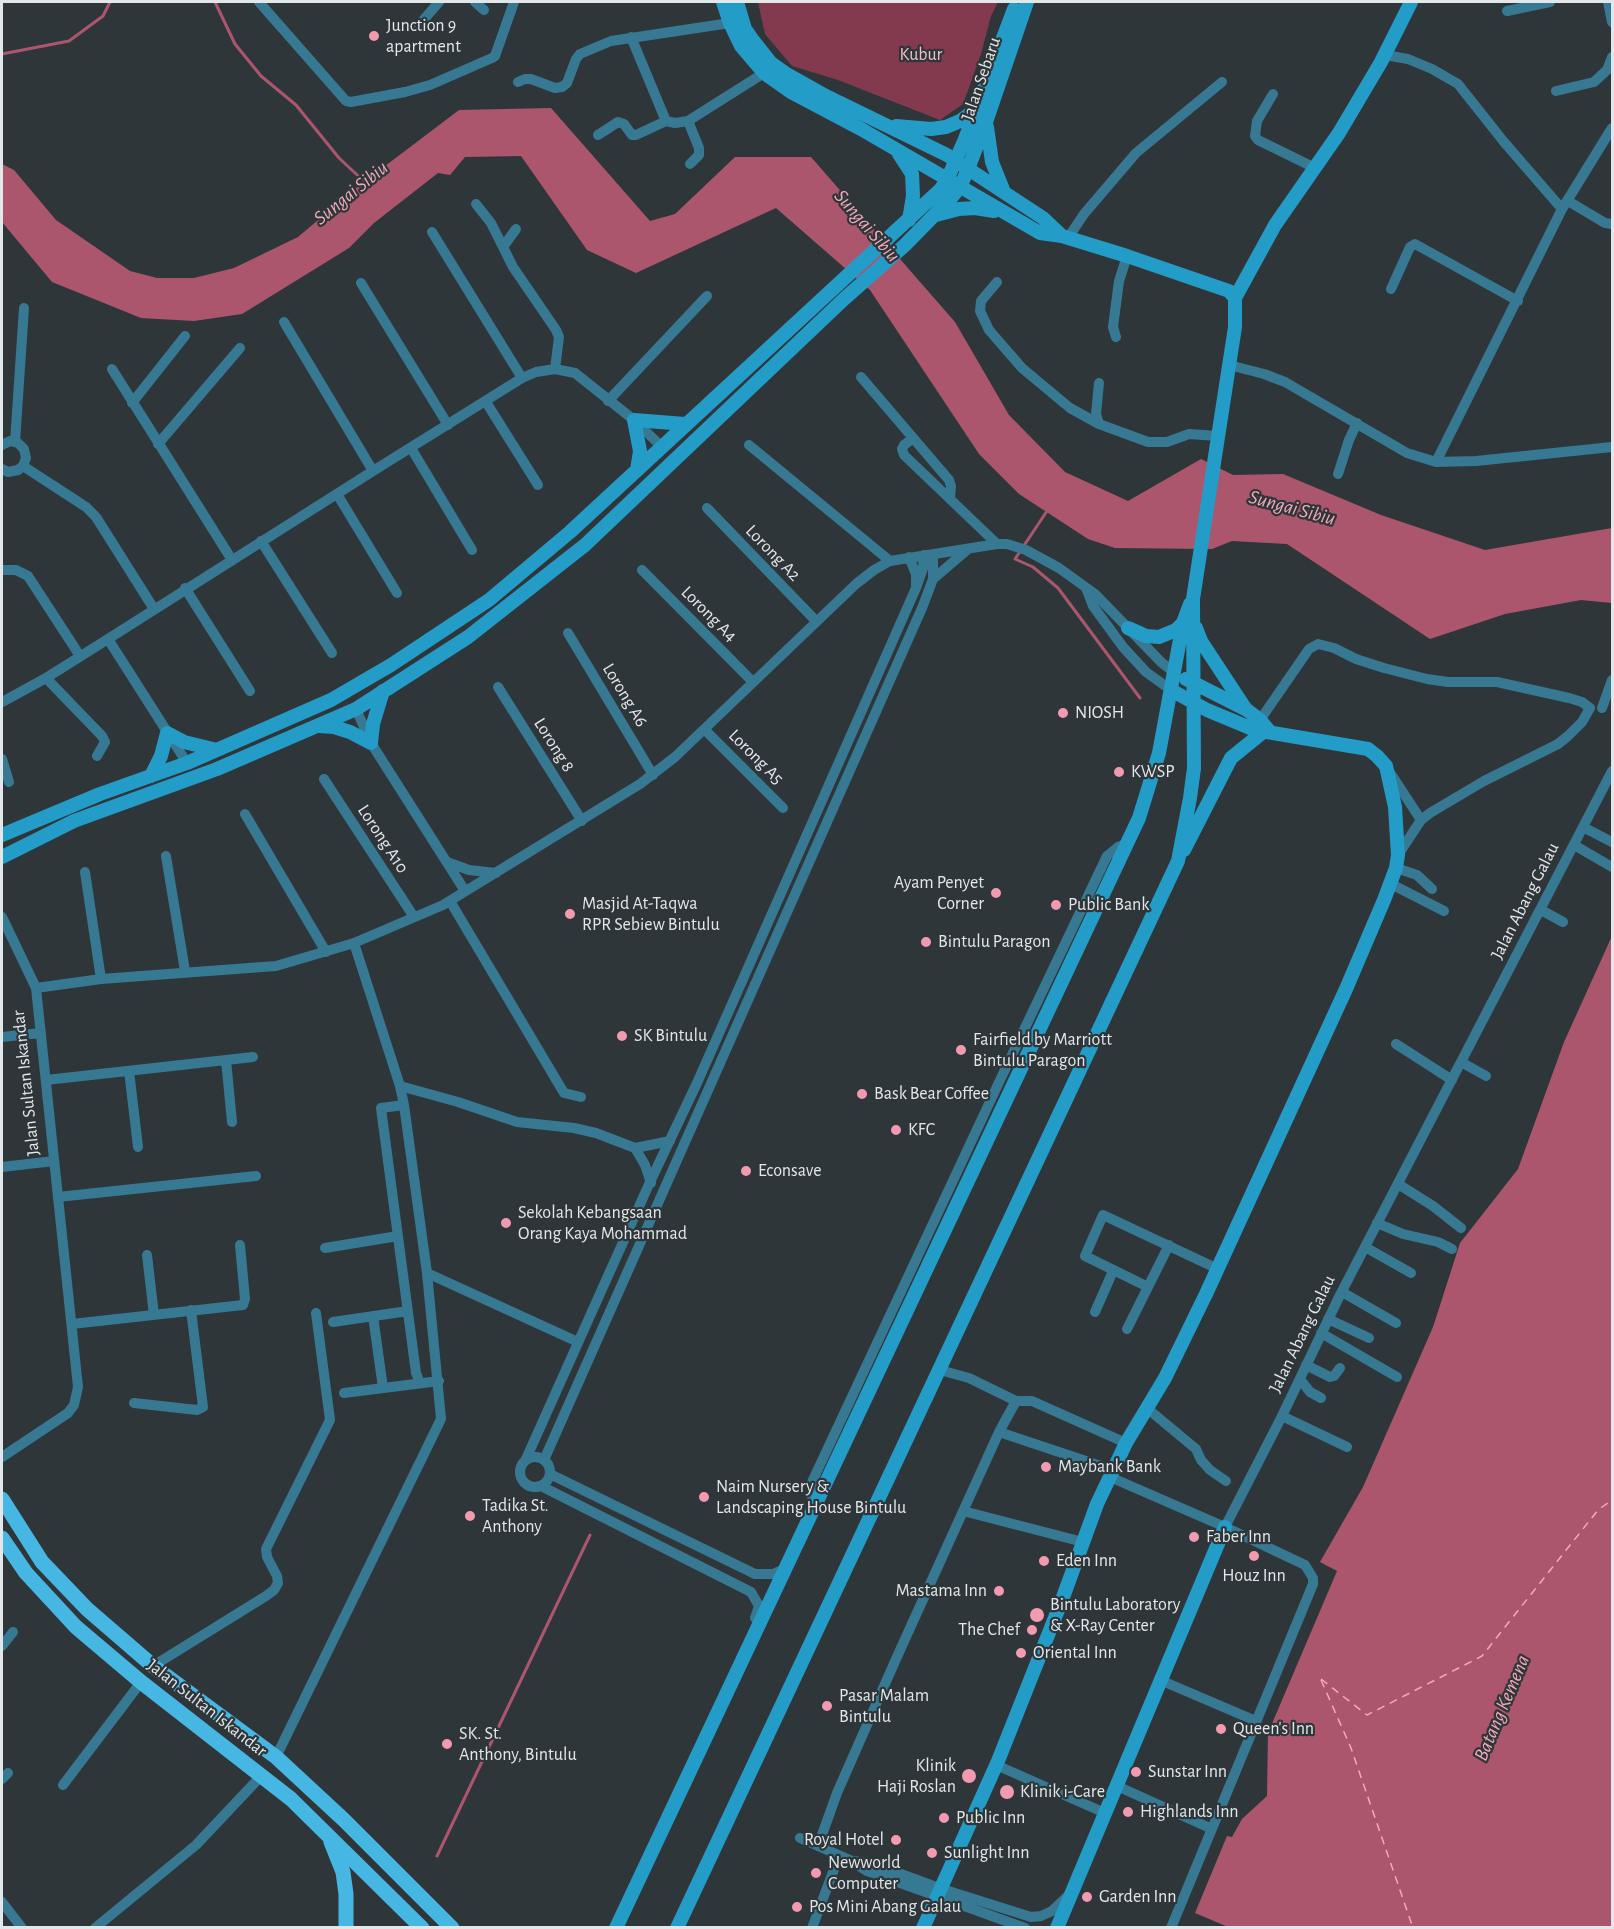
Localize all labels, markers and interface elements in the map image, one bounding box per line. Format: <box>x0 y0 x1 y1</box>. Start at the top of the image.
place label: Junction 9 apartment <box>386 15 461 57</box>
marker: Junction 9 apartment <box>367 29 381 43</box>
street label: Jalan Sebaru <box>957 34 1005 124</box>
park label: Kubur <box>900 44 942 66</box>
water label: Sungai Sibiu <box>309 156 393 230</box>
water label: Sungai Sibiu <box>829 185 905 267</box>
water label: Sungai Sibiu <box>1246 485 1338 531</box>
street label: Lorong A2 <box>741 520 805 586</box>
street label: Lorong A4 <box>676 581 742 647</box>
street label: Lorong A6 <box>598 659 652 731</box>
place label: NIOSH <box>1075 702 1124 724</box>
marker: NIOSH <box>1056 706 1070 720</box>
street label: Lorong 8 <box>529 714 579 776</box>
street label: Lorong A5 <box>724 725 788 789</box>
place label: KWSP <box>1131 761 1175 783</box>
marker: KWSP <box>1112 765 1126 779</box>
street label: Lorong A10 <box>353 801 413 877</box>
street label: Jalan Abang Galau <box>1486 839 1564 963</box>
place label: Ayam Penyet Corner <box>894 872 984 914</box>
marker: Ayam Penyet Corner <box>989 886 1003 900</box>
place label: Masjid At-Taqwa RPR Sebiew Bintulu <box>582 893 720 936</box>
place label: Public Bank <box>1068 894 1150 916</box>
marker: Public Bank <box>1049 898 1063 912</box>
marker: Masjid At-Taqwa RPR Sebiew Bintulu <box>563 907 577 921</box>
place label: Bintulu Paragon <box>938 931 1051 953</box>
marker: Bintulu Paragon <box>919 935 933 949</box>
street label: Jalan Sultan Iskandar <box>8 1009 44 1157</box>
place label: SK Bintulu <box>634 1025 707 1047</box>
marker: SK Bintulu <box>615 1029 629 1043</box>
place label: Fairfield by Marriott Bintulu Paragon <box>973 1029 1112 1072</box>
marker: Fairfield by Marriott Bintulu Paragon <box>954 1043 968 1057</box>
place label: Bask Bear Coffee <box>874 1083 989 1105</box>
marker: Bask Bear Coffee <box>855 1087 869 1101</box>
place label: KFC <box>908 1119 935 1141</box>
marker: KFC <box>889 1123 903 1137</box>
place label: Econsave <box>758 1160 821 1182</box>
marker: Econsave <box>739 1164 753 1178</box>
place label: Sekolah Kebangsaan Orang Kaya Mohammad <box>518 1202 687 1244</box>
marker: Sekolah Kebangsaan Orang Kaya Mohammad <box>499 1216 513 1230</box>
street label: Jalan Abang Galau <box>1264 1272 1340 1396</box>
place label: Maybank Bank <box>1058 1456 1161 1478</box>
marker: Maybank Bank <box>1039 1460 1053 1474</box>
place label: Naim Nursery & Landscaping House Bintulu <box>716 1476 906 1518</box>
marker: Naim Nursery & Landscaping House Bintulu <box>697 1490 711 1504</box>
place label: Tadika St. Anthony <box>482 1495 549 1538</box>
marker: Tadika St. Anthony <box>463 1509 477 1523</box>
place label: Faber Inn <box>1206 1526 1271 1548</box>
marker: Faber Inn <box>1187 1530 1201 1544</box>
marker: Houz Inn <box>1247 1549 1261 1563</box>
place label: Eden Inn <box>1056 1550 1117 1572</box>
marker: Eden Inn <box>1037 1554 1051 1568</box>
place label: Houz Inn <box>1222 1565 1286 1587</box>
place label: Mastama Inn <box>895 1580 987 1602</box>
marker: Mastama Inn <box>992 1584 1006 1598</box>
place label: Bintulu Laboratory & X-Ray Center <box>1050 1594 1180 1636</box>
marker: Bintulu Laboratory & X-Ray Center <box>1028 1606 1046 1624</box>
place label: The Chef <box>958 1619 1020 1641</box>
marker: The Chef <box>1025 1623 1039 1637</box>
place label: Oriental Inn <box>1033 1642 1117 1664</box>
marker: Oriental Inn <box>1014 1646 1028 1660</box>
water label: Batang Kemena <box>1469 1651 1535 1765</box>
street label: Jalan Sultan Iskandar <box>143 1654 271 1762</box>
place label: Pasar Malam Bintulu <box>839 1685 929 1728</box>
marker: Pasar Malam Bintulu <box>820 1699 834 1713</box>
place label: Queen's Inn <box>1233 1718 1314 1740</box>
marker: Queen's Inn <box>1214 1722 1228 1736</box>
place label: SK. St. Anthony, Bintulu <box>459 1723 577 1766</box>
marker: SK. St. Anthony, Bintulu <box>440 1737 454 1751</box>
place label: Klinik Haji Roslan <box>877 1755 956 1798</box>
place label: Sunstar Inn <box>1148 1761 1227 1783</box>
marker: Sunstar Inn <box>1129 1765 1143 1779</box>
marker: Klinik Haji Roslan <box>960 1767 978 1785</box>
place label: Klinik i-Care <box>1020 1781 1105 1803</box>
marker: Klinik i-Care <box>998 1783 1016 1801</box>
place label: Highlands Inn <box>1140 1801 1239 1823</box>
marker: Highlands Inn <box>1121 1805 1135 1819</box>
place label: Public Inn <box>956 1807 1025 1829</box>
marker: Public Inn <box>937 1811 951 1825</box>
place label: Royal Hotel <box>804 1829 884 1851</box>
marker: Royal Hotel <box>889 1833 903 1847</box>
place label: Sunlight Inn <box>944 1842 1029 1864</box>
marker: Sunlight Inn <box>925 1846 939 1860</box>
place label: Newworld Computer <box>828 1852 901 1894</box>
marker: Newworld Computer <box>809 1866 823 1880</box>
place label: Garden Inn <box>1099 1886 1176 1908</box>
marker: Garden Inn <box>1080 1890 1094 1904</box>
place label: Pos Mini Abang Galau <box>809 1896 961 1918</box>
marker: Pos Mini Abang Galau <box>790 1900 804 1914</box>

